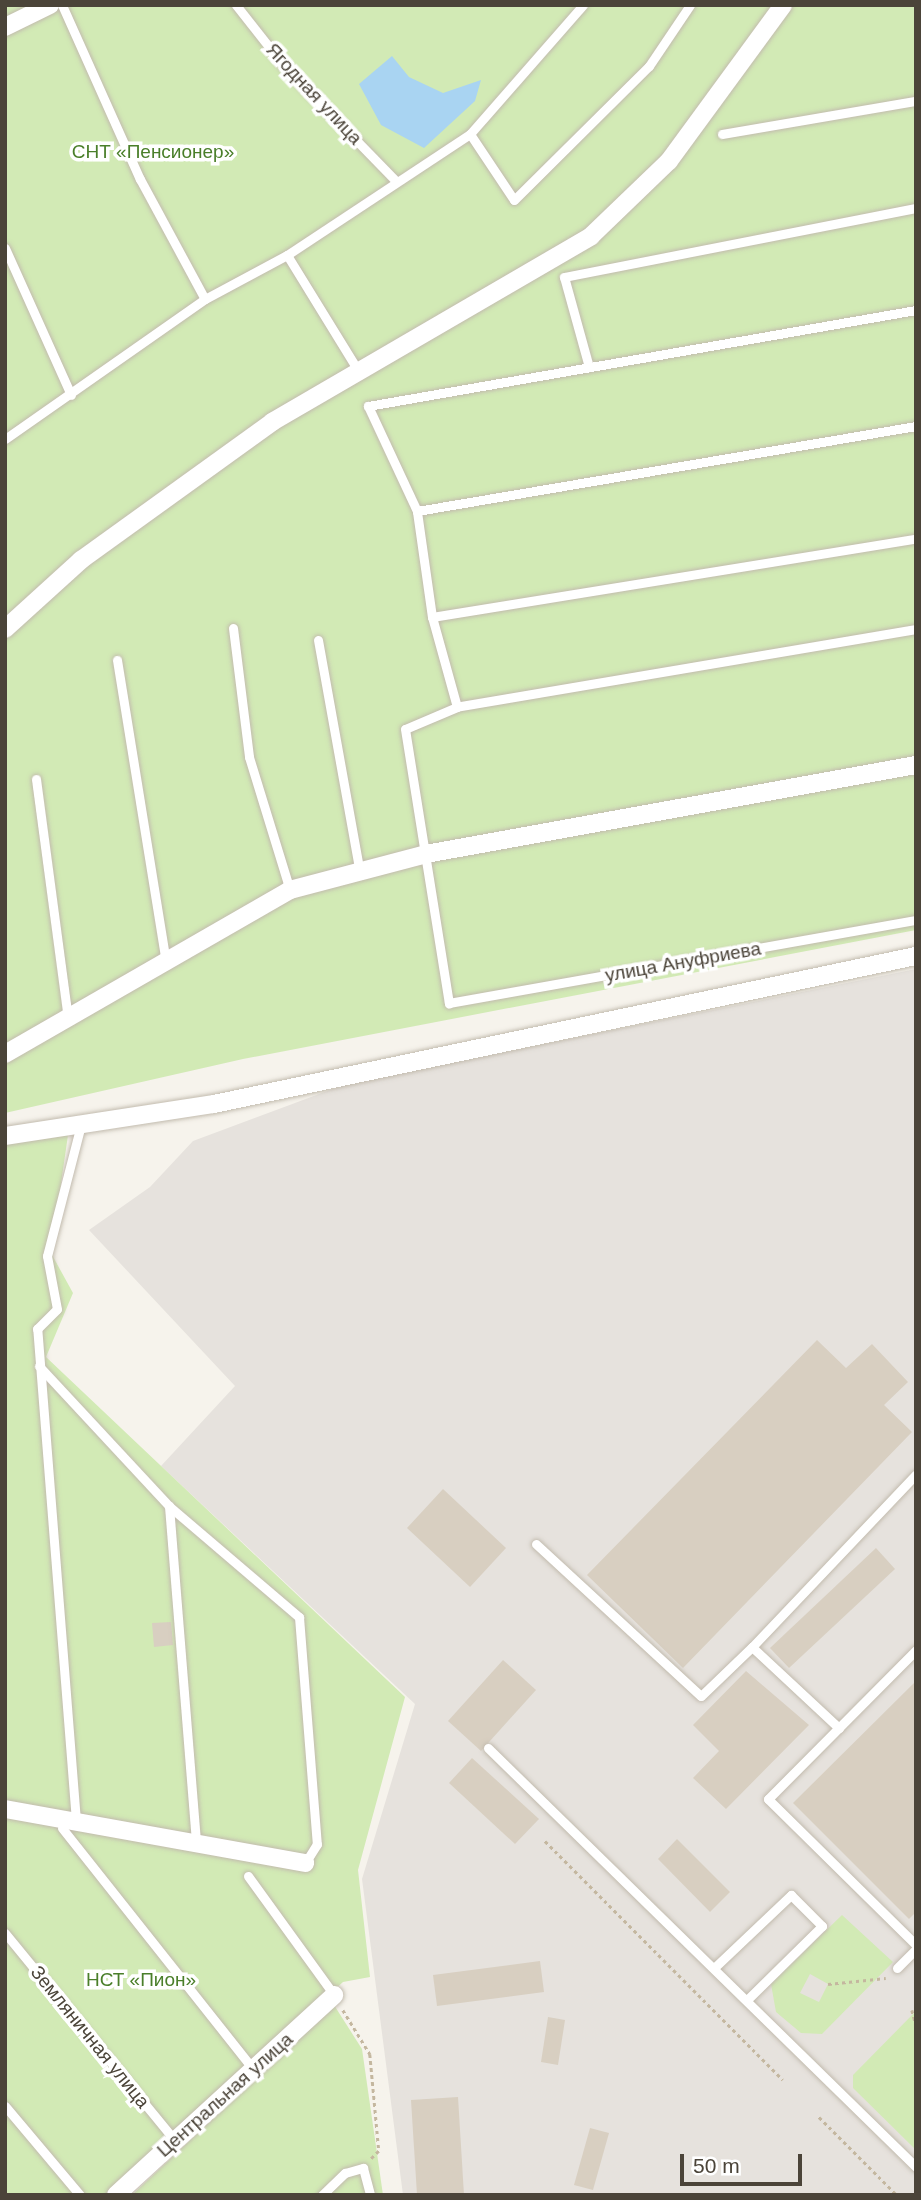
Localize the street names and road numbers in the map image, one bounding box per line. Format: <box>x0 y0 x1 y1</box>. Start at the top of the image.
street label: Ягодная улица <box>261 39 367 149</box>
street label: улица Ануфриева <box>603 937 763 987</box>
street label: Земляничная улица <box>26 1961 154 2113</box>
street label: Центральная улица <box>152 2028 298 2162</box>

